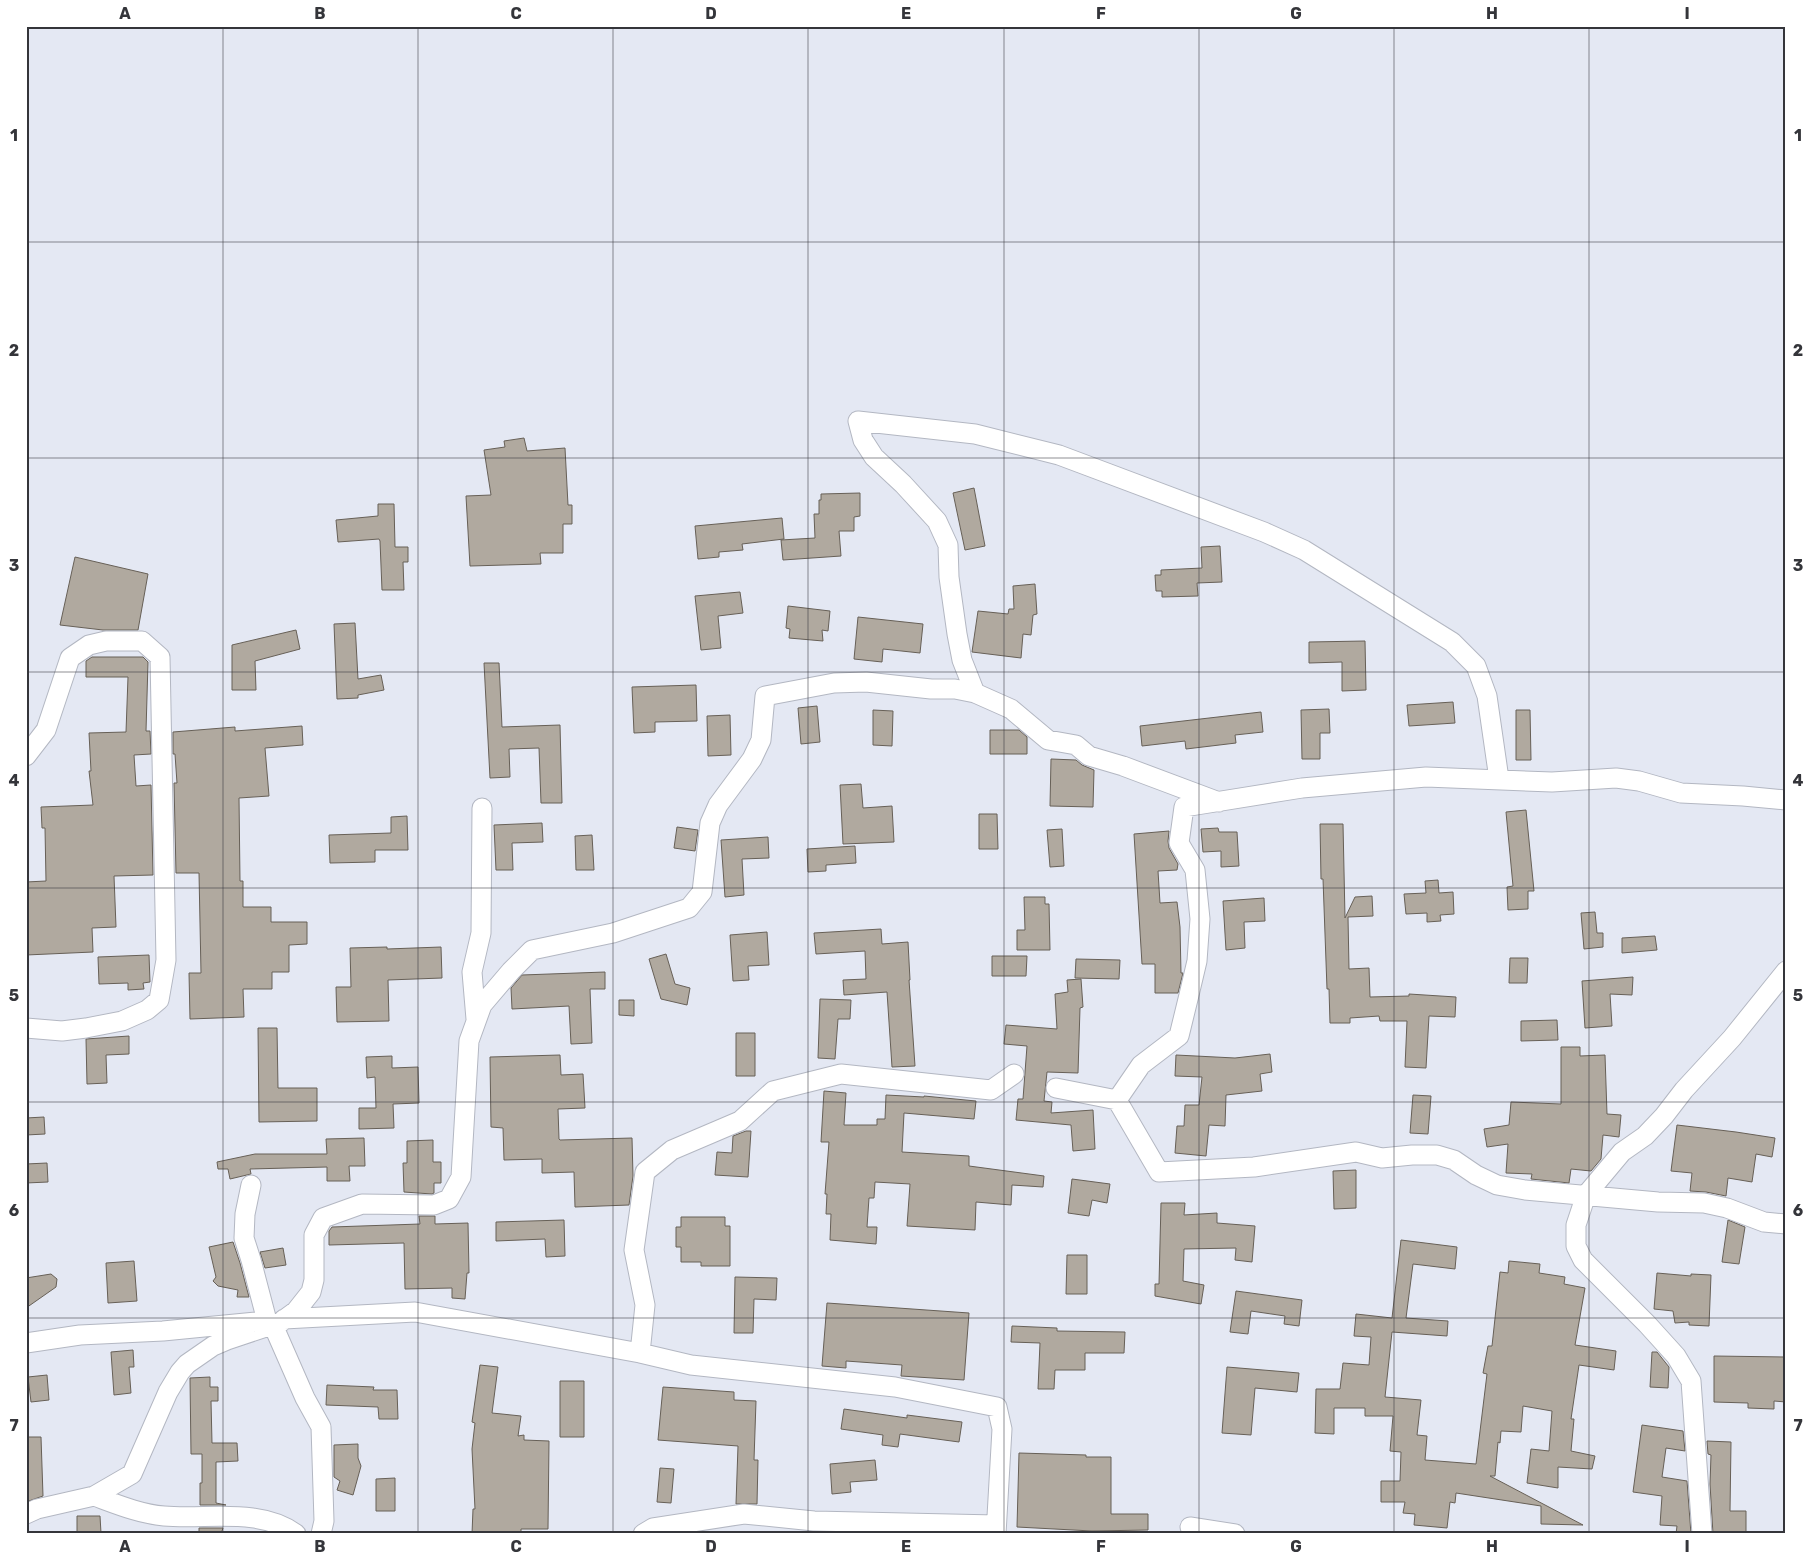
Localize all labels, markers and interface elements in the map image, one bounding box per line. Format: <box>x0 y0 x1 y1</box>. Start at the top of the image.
text: A <box>119 4 131 23</box>
text: B <box>314 4 326 23</box>
text: C <box>510 4 522 23</box>
text: D <box>705 4 717 23</box>
text: E <box>901 4 911 23</box>
text: F <box>1096 4 1106 23</box>
text: G <box>1290 4 1302 23</box>
text: H <box>1486 4 1498 23</box>
text: I <box>1684 4 1690 23</box>
text: 1 <box>10 126 18 145</box>
text: 1 <box>1794 126 1802 145</box>
text: 2 <box>9 341 19 360</box>
text: 2 <box>1793 341 1803 360</box>
text: 3 <box>9 556 19 575</box>
text: 3 <box>1793 556 1803 575</box>
text: 4 <box>9 771 20 790</box>
text: 4 <box>1793 771 1804 790</box>
text: 5 <box>9 986 19 1005</box>
text: 5 <box>1793 986 1803 1005</box>
text: 6 <box>9 1201 19 1220</box>
text: 6 <box>1793 1201 1803 1220</box>
text: 7 <box>9 1416 19 1435</box>
text: 7 <box>1793 1416 1803 1435</box>
text: A <box>119 1537 131 1556</box>
text: B <box>314 1537 326 1556</box>
text: C <box>510 1537 522 1556</box>
text: D <box>705 1537 717 1556</box>
text: E <box>901 1537 911 1556</box>
text: F <box>1096 1537 1106 1556</box>
text: G <box>1290 1537 1302 1556</box>
text: H <box>1486 1537 1498 1556</box>
text: I <box>1684 1537 1690 1556</box>

